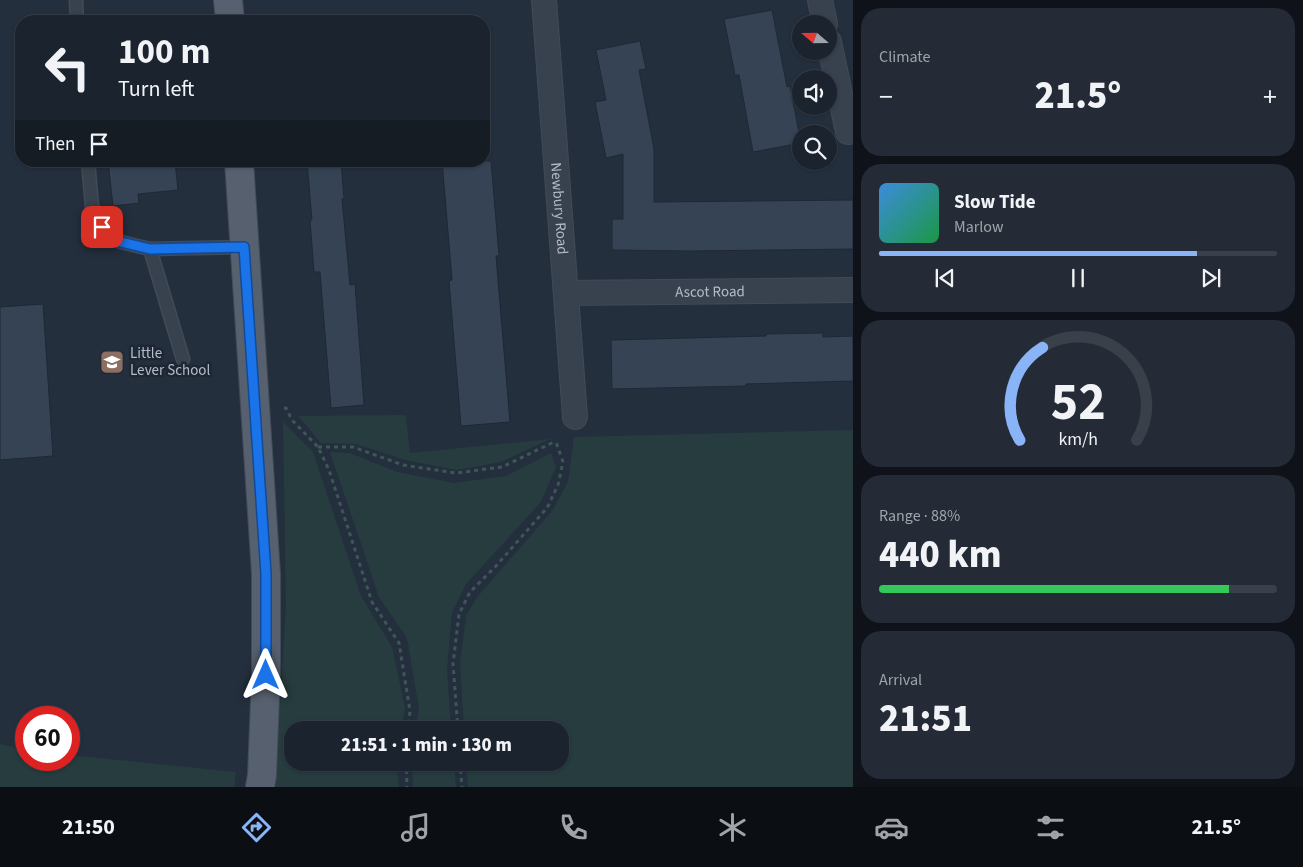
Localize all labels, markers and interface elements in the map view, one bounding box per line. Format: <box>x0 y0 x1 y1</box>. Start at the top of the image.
north arrow <box>792 15 838 60</box>
map controls <box>792 15 837 170</box>
text: 100 m <box>118 27 210 77</box>
icon: left <box>35 35 100 100</box>
text: Climate <box>879 46 930 68</box>
text: 21.5° <box>1035 69 1121 123</box>
button: sound <box>792 70 837 115</box>
text: Turn left <box>118 73 194 105</box>
text: − <box>879 77 893 117</box>
text: + <box>1263 77 1277 117</box>
button: search <box>792 125 837 170</box>
icon: arrive <box>85 130 113 158</box>
text: Then <box>35 131 75 158</box>
street label: Newbury Road <box>546 162 573 255</box>
text: Slow Tide <box>954 189 1035 216</box>
pin <box>81 206 123 248</box>
icon: arrive <box>88 213 116 241</box>
text: Marlow <box>954 216 1003 238</box>
icon: previous <box>931 264 959 292</box>
icon: pause <box>1064 264 1092 292</box>
icon: next <box>1197 264 1225 292</box>
street label: Ascot Road <box>675 281 745 302</box>
place label: Little Lever School <box>130 343 210 381</box>
school or university icon: Little Lever School <box>99 349 125 375</box>
text: 52 <box>1051 366 1105 440</box>
text: km/h <box>1058 427 1098 452</box>
text: Range · 88% <box>879 505 960 527</box>
text: 440 km <box>879 528 1001 582</box>
position arrow <box>239 648 291 700</box>
text: Arrival <box>879 669 922 691</box>
text: 21:51 <box>879 692 972 746</box>
speed limit sign: 60 <box>15 706 80 771</box>
text: 21:51 · 1 min · 130 m <box>341 732 512 759</box>
icon: directions <box>239 810 274 845</box>
icon: music <box>398 810 433 845</box>
icon: phone <box>556 810 591 845</box>
icon: climate <box>715 810 750 845</box>
icon: car <box>874 810 909 845</box>
icon: filters <box>1033 810 1068 845</box>
text: 21:50 <box>62 811 115 843</box>
text: 21.5° <box>1192 811 1241 843</box>

